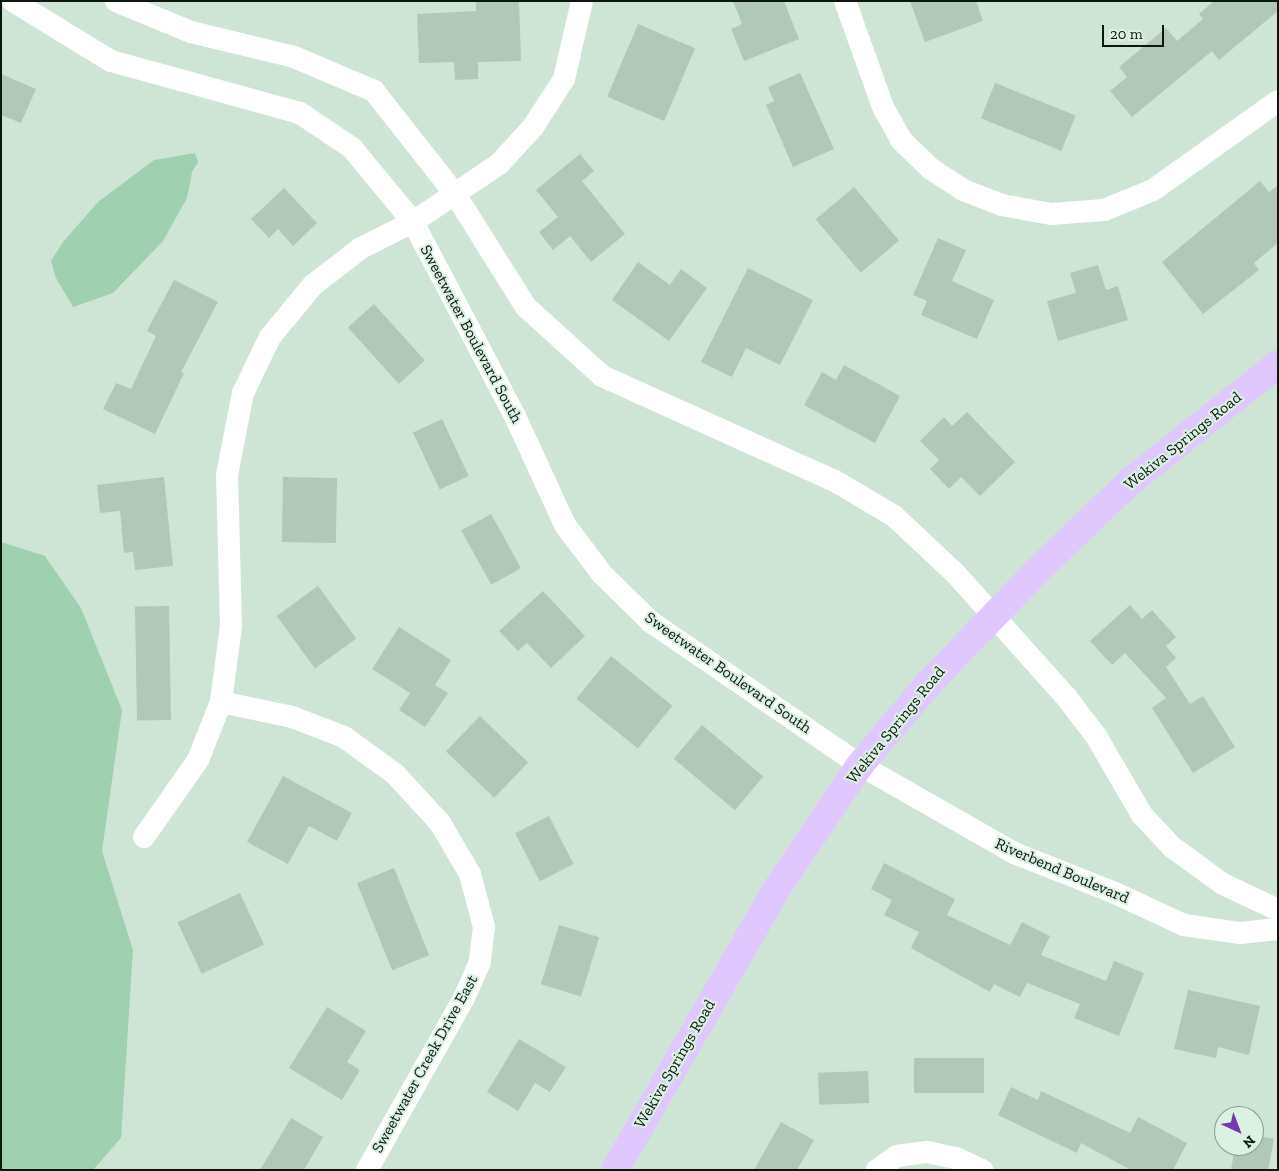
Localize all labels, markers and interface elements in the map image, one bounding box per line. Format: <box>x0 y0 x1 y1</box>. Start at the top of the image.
scale bar <box>1104 15 1166 47</box>
text: 20 m <box>1110 25 1143 43</box>
street label: Sweetwater Boulevard South <box>416 242 526 426</box>
street label: Wekiva Springs Road <box>1120 388 1246 494</box>
street label: Sweetwater Boulevard South <box>641 608 815 738</box>
street label: Wekiva Springs Road <box>843 662 949 788</box>
street label: Riverbend Boulevard <box>992 834 1132 908</box>
street label: Sweetwater Creek Drive East <box>368 972 482 1156</box>
street label: Wekiva Springs Road <box>630 996 720 1132</box>
north arrow <box>1214 1106 1264 1156</box>
text: N <box>1239 1132 1259 1151</box>

